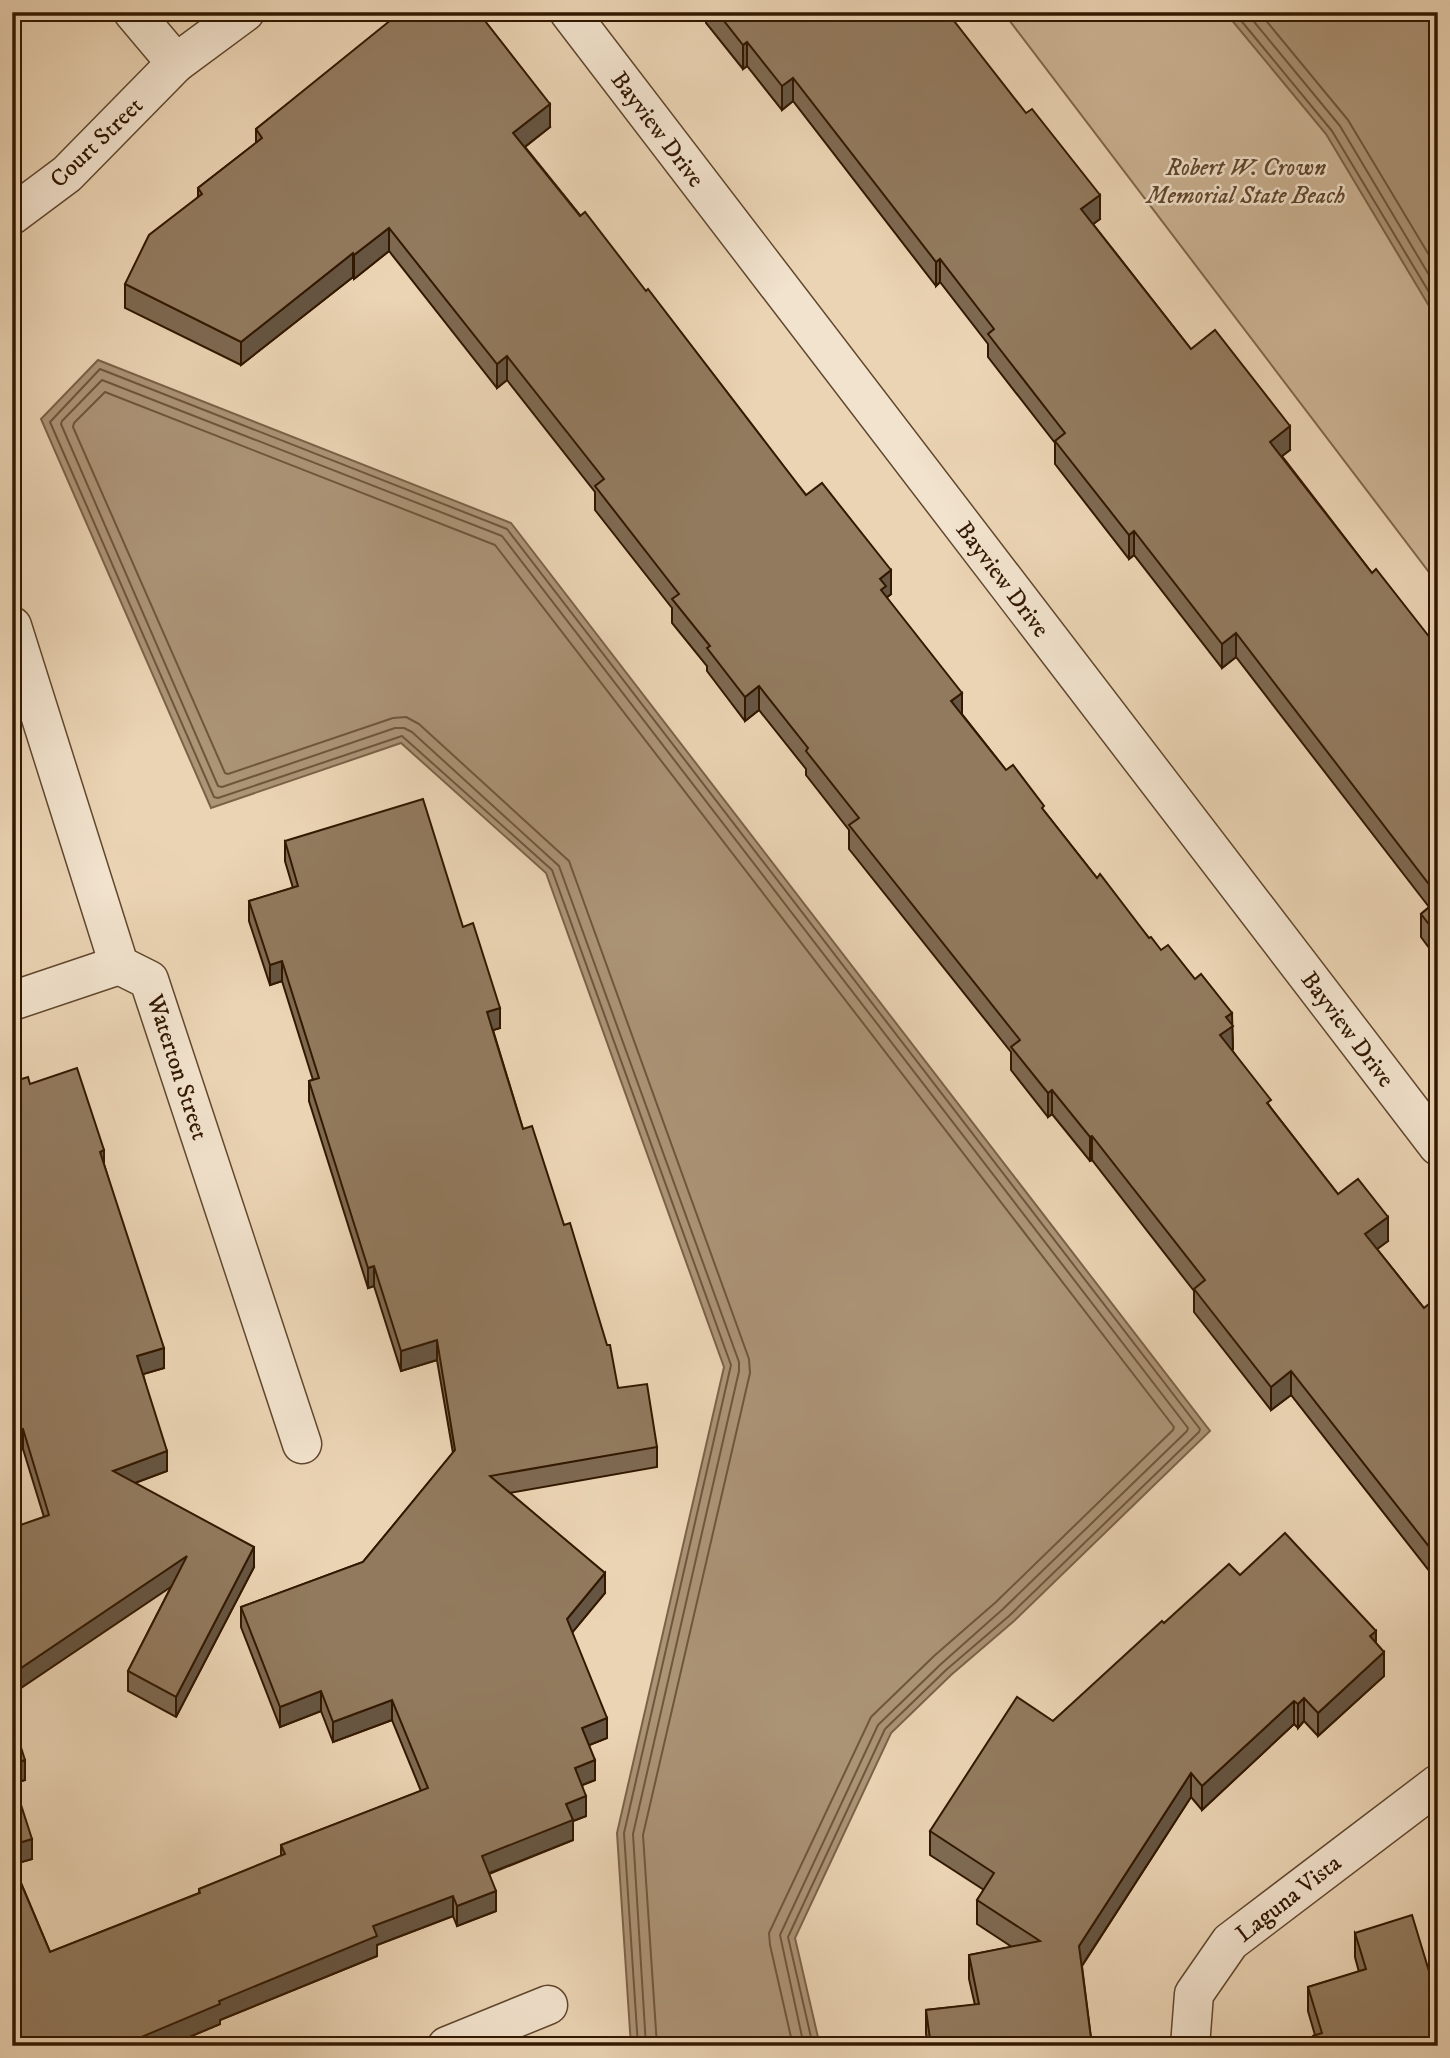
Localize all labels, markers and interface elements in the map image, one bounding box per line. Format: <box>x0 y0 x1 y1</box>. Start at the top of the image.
street label: Bayview Drive <box>604 66 711 193</box>
street label: Court Street <box>44 91 150 194</box>
park label: Robert W. Crown Memorial State Beach <box>1145 153 1346 211</box>
street label: Bayview Drive <box>949 516 1056 643</box>
street label: Bayview Drive <box>1294 966 1401 1093</box>
street label: Waterton Street <box>139 990 215 1144</box>
street label: Laguna Vista <box>1230 1848 1348 1949</box>

